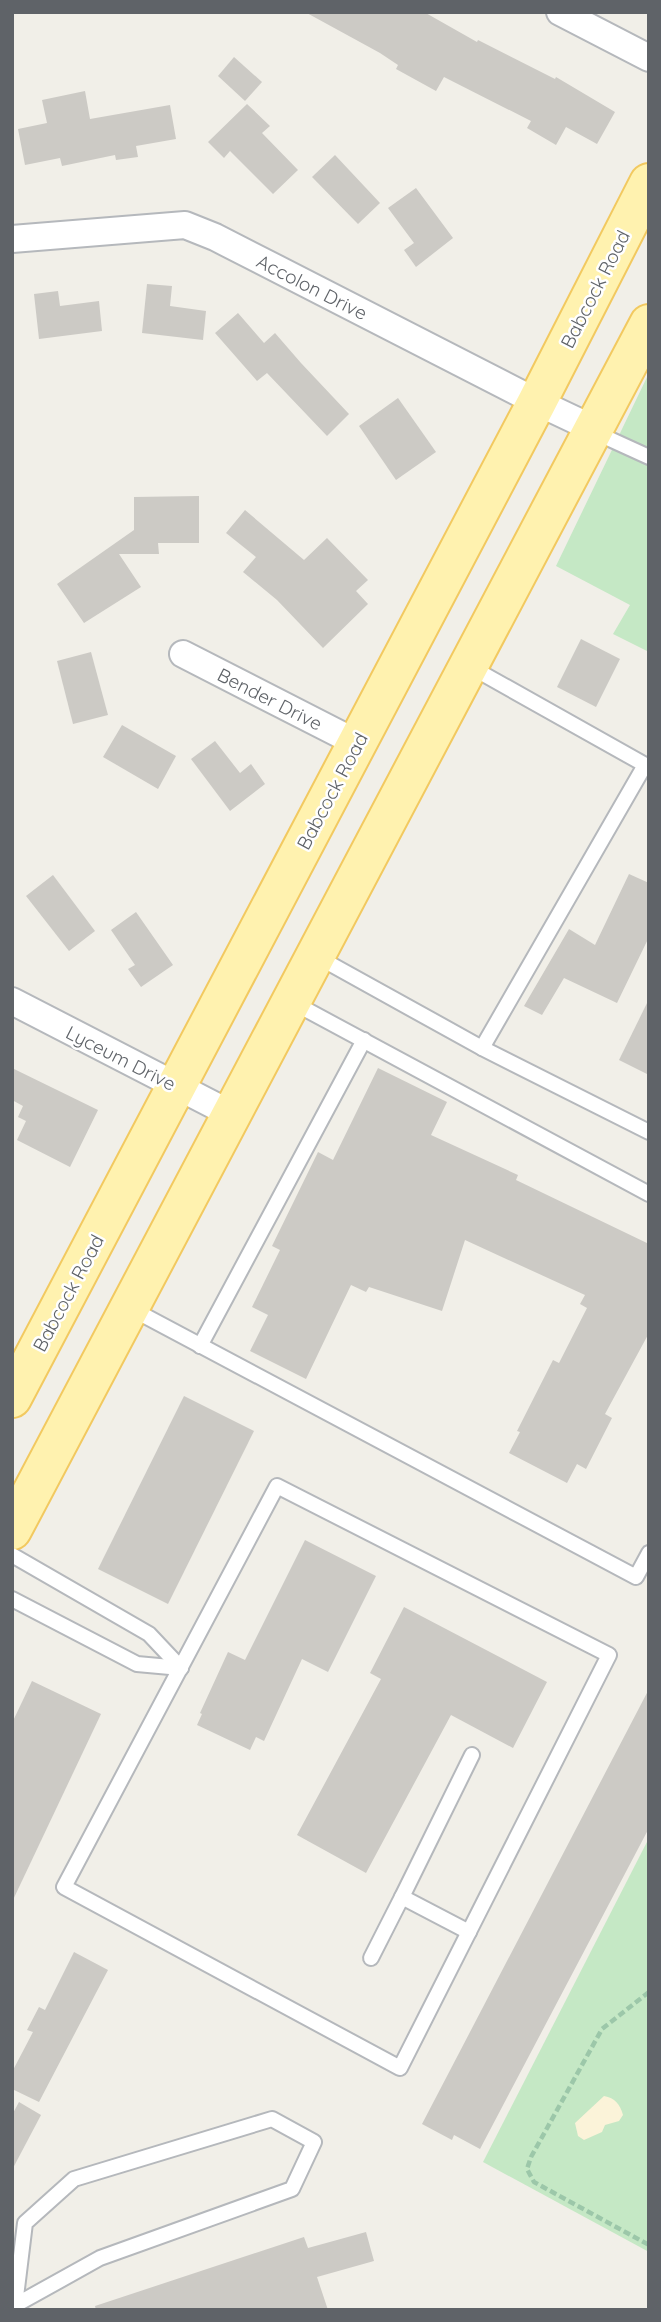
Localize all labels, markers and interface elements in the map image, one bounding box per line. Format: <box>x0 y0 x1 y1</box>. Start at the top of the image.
street label: Babcock Road <box>555 226 635 352</box>
street label: Accolon Drive <box>253 249 371 325</box>
street label: Bender Drive <box>214 662 326 736</box>
street label: Babcock Road <box>291 728 373 854</box>
street label: Lyceum Drive <box>62 1020 180 1096</box>
street label: Babcock Road <box>27 1230 109 1356</box>

